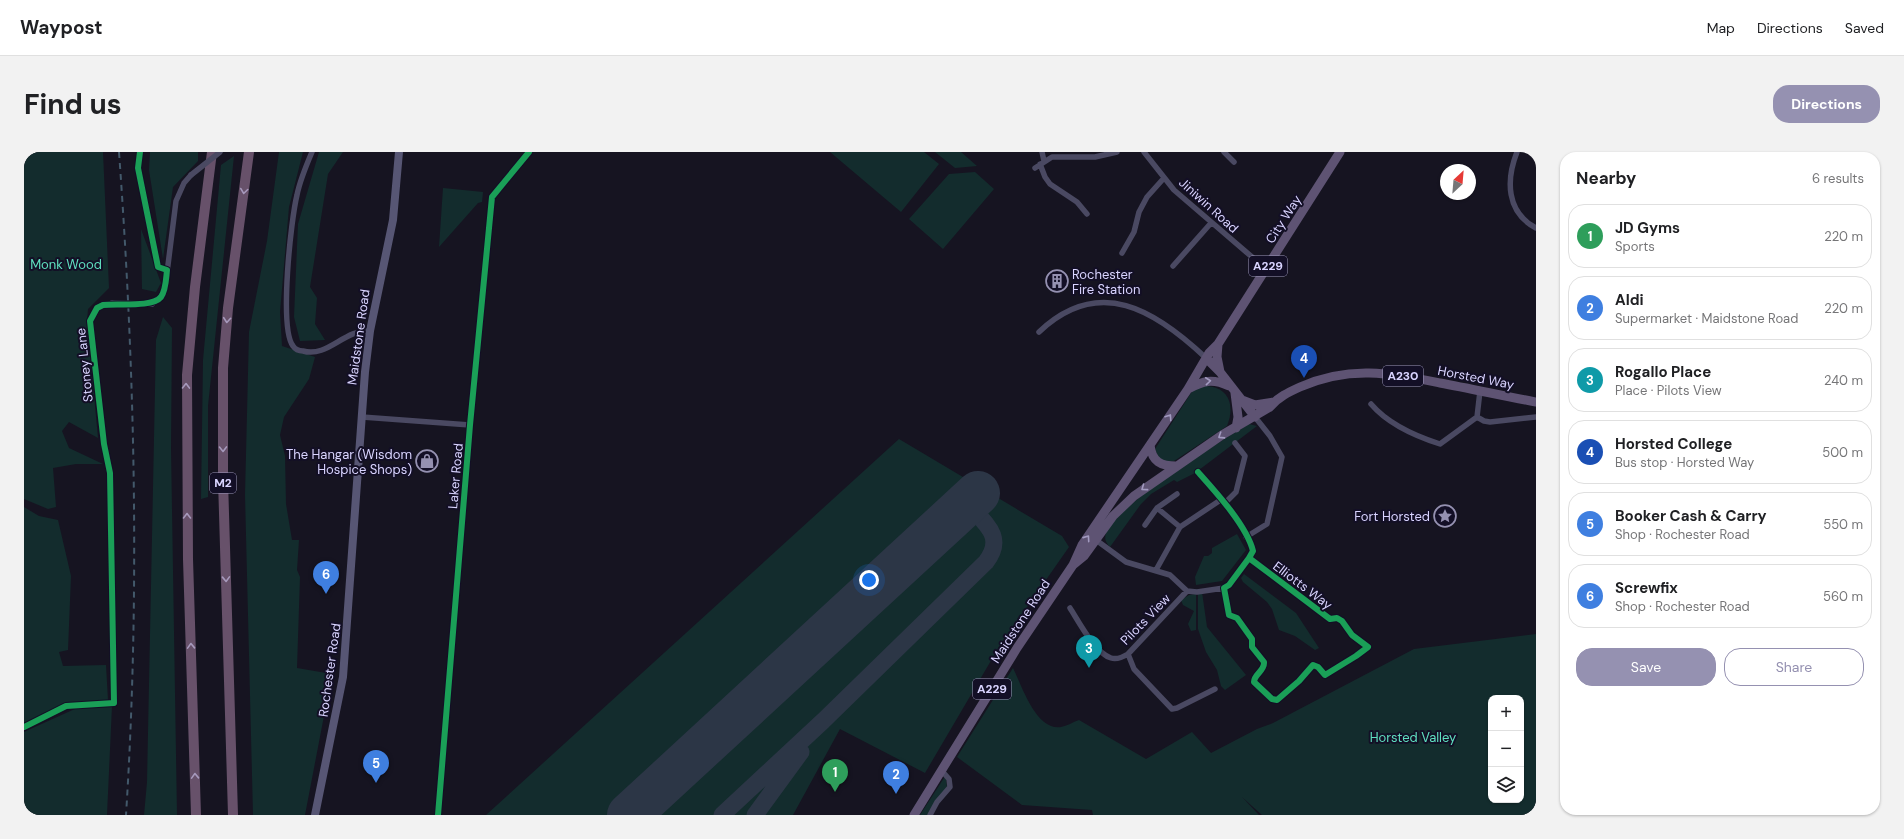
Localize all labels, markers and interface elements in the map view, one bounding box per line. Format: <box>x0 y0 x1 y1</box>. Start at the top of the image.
text: Waypost <box>20 15 103 40</box>
text: Map <box>1707 19 1735 37</box>
text: Directions <box>1757 19 1823 37</box>
text: Saved <box>1845 19 1884 37</box>
button: Directions <box>1773 85 1880 123</box>
text: Find us <box>24 86 122 123</box>
north arrow <box>1440 164 1476 200</box>
text: Nearby <box>1576 167 1636 189</box>
text: 6 results <box>1812 170 1864 187</box>
street label: Jiniwin Road <box>1175 174 1242 237</box>
one-way arrow <box>240 188 249 194</box>
street label: City Way <box>1262 192 1305 247</box>
text: JD Gyms <box>1615 218 1680 238</box>
text: 1 <box>1588 228 1592 245</box>
text: 220 m <box>1824 228 1863 245</box>
text: Sports <box>1615 238 1655 255</box>
park label: Monk Wood <box>30 256 102 273</box>
road number: A229 <box>1249 256 1287 276</box>
place label: Rochester Fire Station <box>1072 266 1140 298</box>
building icon: Rochester Fire Station <box>1044 268 1070 294</box>
street label: Maidstone Road <box>343 288 374 386</box>
text: Aldi <box>1615 290 1644 310</box>
text: 2 <box>1586 300 1594 317</box>
text: 220 m <box>1824 300 1863 317</box>
text: Supermarket · Maidstone Road <box>1615 310 1798 327</box>
one-way arrow <box>223 317 232 323</box>
street label: Stoney Lane <box>72 327 97 403</box>
pin: 4 <box>1291 345 1317 378</box>
street label: Horsted Way <box>1436 362 1516 393</box>
text: Rogallo Place <box>1615 362 1711 382</box>
road number: A230 <box>1383 366 1423 386</box>
text: 3 <box>1586 372 1594 389</box>
text: 240 m <box>1824 372 1863 389</box>
one-way arrow <box>1205 377 1211 386</box>
text: Place · Pilots View <box>1615 382 1722 399</box>
one-way arrow <box>182 383 191 389</box>
one-way arrow <box>1164 415 1171 422</box>
one-way arrow <box>1218 431 1225 439</box>
text: Horsted College <box>1615 434 1732 454</box>
street label: Laker Road <box>444 442 467 510</box>
text: 4 <box>1586 444 1594 461</box>
text: 500 m <box>1822 444 1863 461</box>
one-way arrow <box>219 446 227 452</box>
place label: The Hangar (Wisdom Hospice Shops) <box>286 446 412 478</box>
shop icon: The Hangar (Wisdom Hospice Shops) <box>414 448 440 474</box>
text: Bus stop · Horsted Way <box>1615 454 1754 471</box>
road number: M2 <box>210 473 236 493</box>
one-way arrow <box>1141 483 1148 491</box>
place icon: Fort Horsted <box>1432 503 1458 529</box>
text: Booker Cash & Carry <box>1615 506 1767 526</box>
place label: Fort Horsted <box>1354 508 1430 525</box>
one-way arrow <box>183 513 191 519</box>
text: 5 <box>1586 516 1594 533</box>
text: 550 m <box>1823 516 1863 533</box>
text: Shop · Rochester Road <box>1615 526 1750 543</box>
one-way arrow <box>1082 535 1090 542</box>
street label: Elliotts Way <box>1270 558 1336 613</box>
pin: 6 <box>313 561 339 594</box>
your location <box>859 570 879 590</box>
one-way arrow <box>222 576 230 582</box>
street label: Maidstone Road <box>987 576 1054 666</box>
text: Screwfix <box>1615 578 1678 598</box>
text: 6 <box>1586 588 1594 605</box>
text: 560 m <box>1823 588 1863 605</box>
street label: Pilots View <box>1117 590 1174 649</box>
text: Shop · Rochester Road <box>1615 598 1750 615</box>
street label: Rochester Road <box>315 622 344 718</box>
pin: 3 <box>1076 635 1102 668</box>
one-way arrow <box>187 643 195 649</box>
button: Save <box>1576 648 1716 686</box>
button: Share <box>1724 648 1864 686</box>
road number: A229 <box>973 679 1011 699</box>
map controls <box>1488 695 1524 803</box>
button: + <box>1488 695 1524 731</box>
park label: Horsted Valley <box>1370 729 1456 746</box>
button: − <box>1488 731 1524 767</box>
pin: 5 <box>363 750 389 783</box>
pin: 1 <box>822 759 848 792</box>
pin: 2 <box>883 761 909 794</box>
button: layers <box>1488 767 1524 803</box>
one-way arrow <box>190 773 199 779</box>

